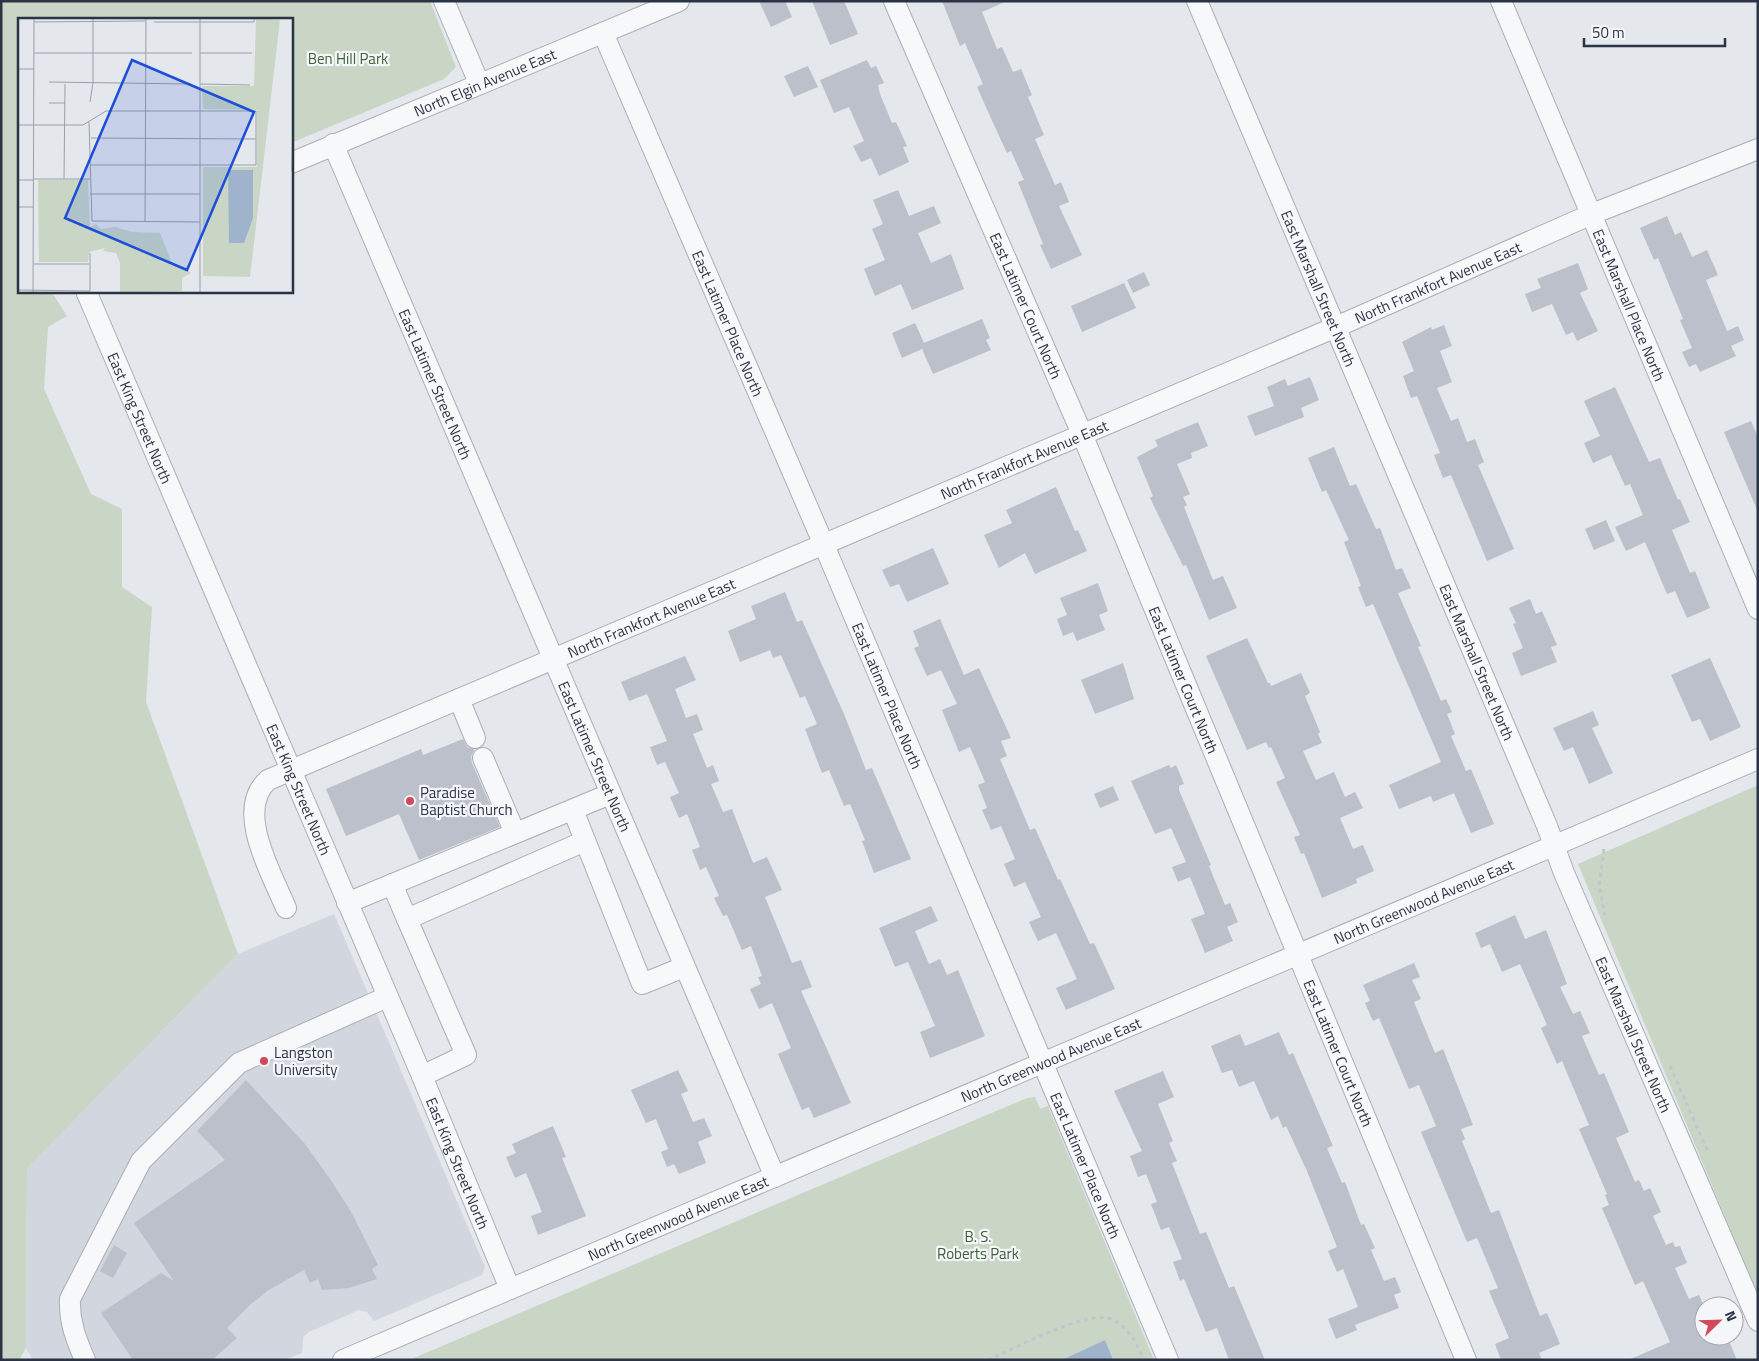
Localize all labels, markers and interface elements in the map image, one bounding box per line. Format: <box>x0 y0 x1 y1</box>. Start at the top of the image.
scale bar <box>1584 15 1725 47</box>
inset map <box>18 18 292 292</box>
text: 50 m <box>1592 21 1625 44</box>
street label: North Elgin Avenue East <box>410 42 560 122</box>
park label: Ben Hill Park <box>308 47 388 70</box>
street label: East Marshall Street North <box>1275 206 1362 370</box>
street label: East Marshall Place North <box>1587 225 1672 385</box>
street label: East Latimer Court North <box>984 229 1068 382</box>
street label: North Frankfort Avenue East <box>1351 235 1525 329</box>
street label: East Latimer Place North <box>687 246 770 400</box>
street label: East Latimer Street North <box>393 305 478 463</box>
street label: East King Street North <box>102 349 179 487</box>
street label: North Frankfort Avenue East <box>937 413 1112 505</box>
street label: North Frankfort Avenue East <box>564 571 739 663</box>
street label: East Marshall Street North <box>1434 580 1521 744</box>
street label: East Latimer Court North <box>1143 603 1225 757</box>
street label: East Latimer Place North <box>846 619 929 772</box>
street label: East Latimer Street North <box>553 677 637 835</box>
street label: East King Street North <box>261 720 338 859</box>
place label: Paradise Baptist Church <box>420 781 513 821</box>
marker: Paradise Baptist Church <box>404 795 416 807</box>
street label: North Greenwood Avenue East <box>1330 852 1518 950</box>
street label: East Marshall Street North <box>1590 953 1678 1116</box>
street label: East Latimer Court North <box>1298 976 1379 1130</box>
street label: North Greenwood Avenue East <box>957 1011 1145 1108</box>
place label: Langston University <box>274 1041 338 1081</box>
marker: Langston University <box>258 1055 270 1067</box>
street label: East Latimer Place North <box>1045 1089 1127 1242</box>
street label: East King Street North <box>420 1094 495 1232</box>
street label: North Greenwood Avenue East <box>584 1169 773 1266</box>
park label: B. S. Roberts Park <box>937 1225 1019 1265</box>
north arrow <box>1694 1296 1744 1346</box>
text: N <box>1720 1307 1743 1324</box>

